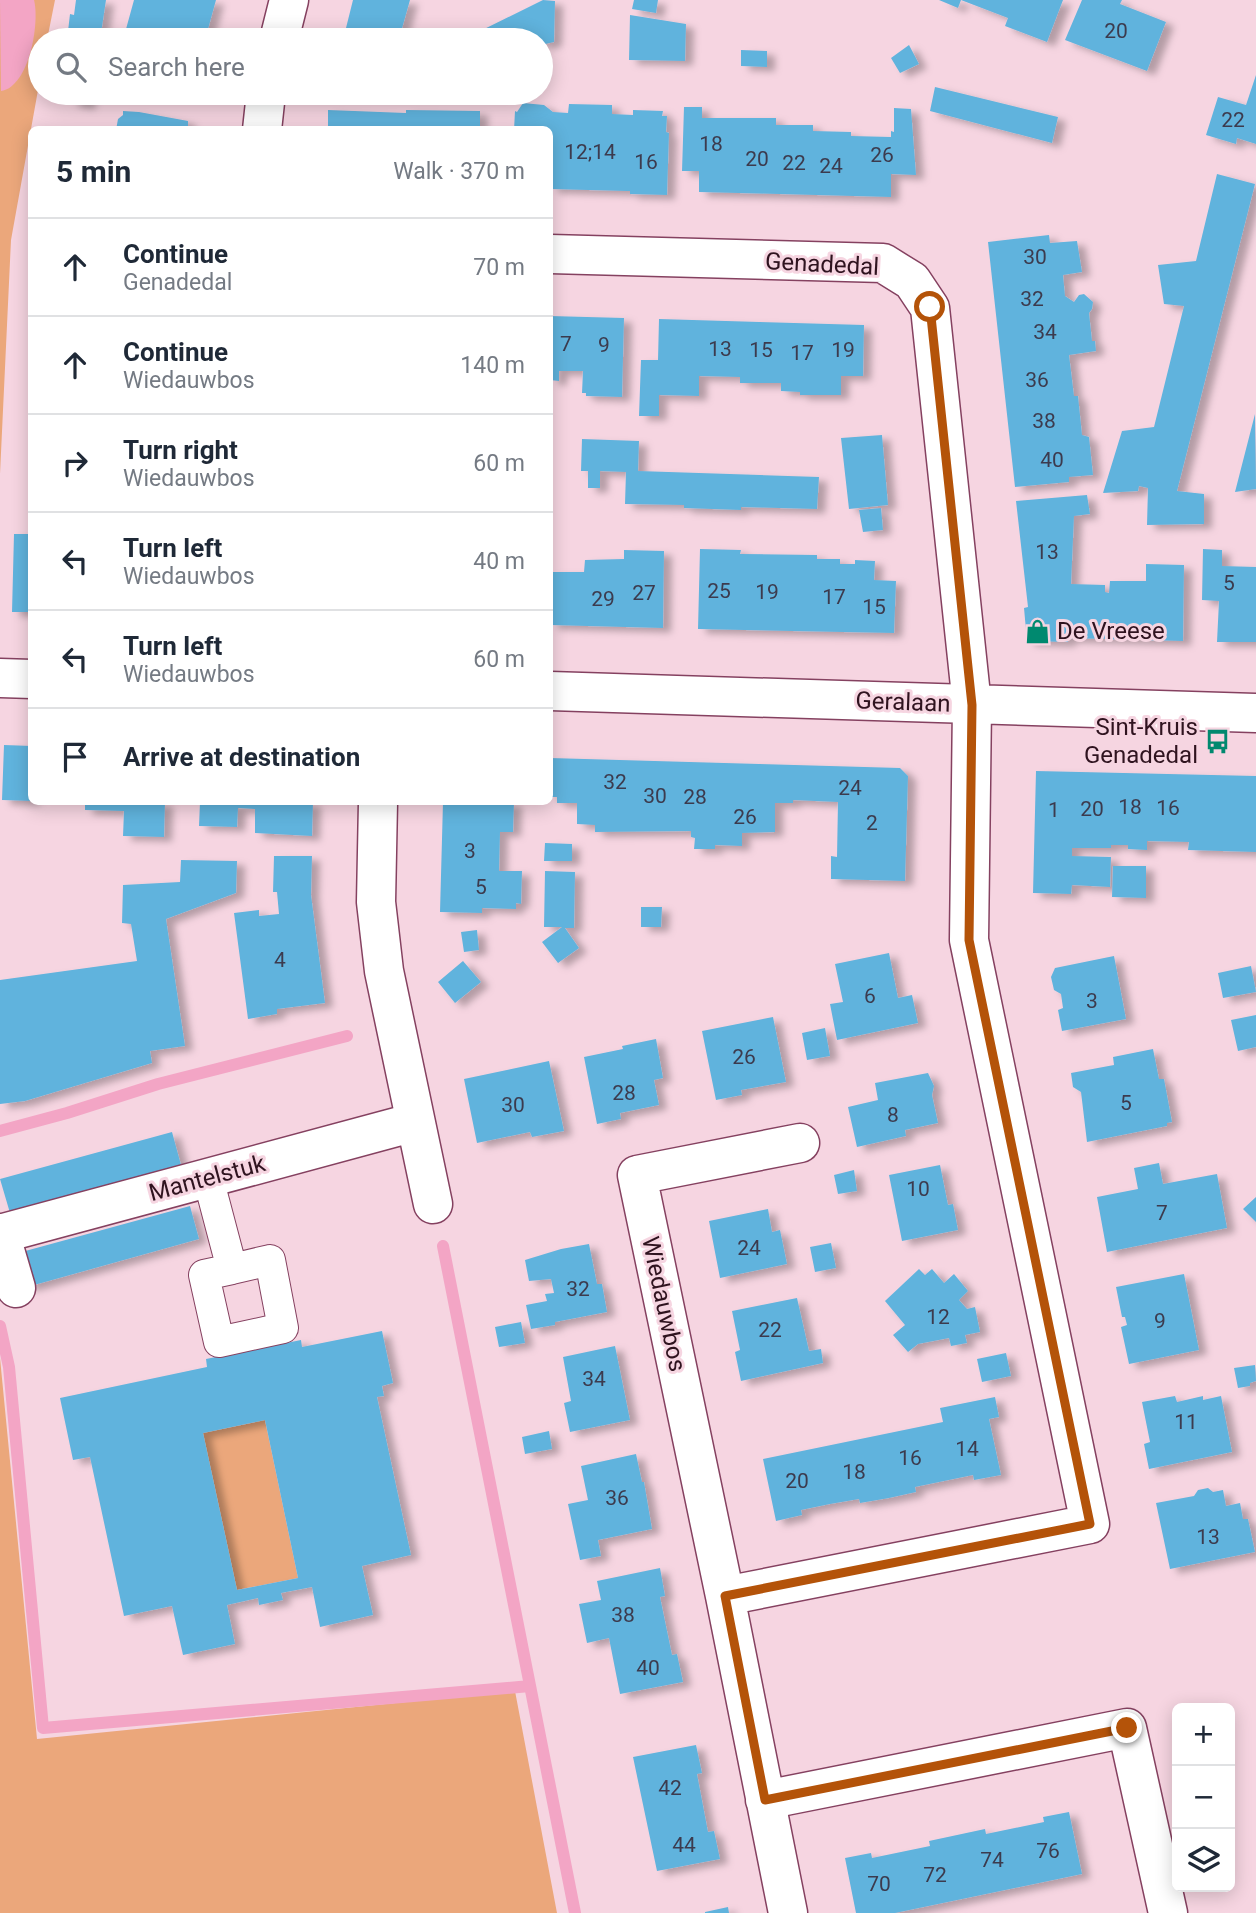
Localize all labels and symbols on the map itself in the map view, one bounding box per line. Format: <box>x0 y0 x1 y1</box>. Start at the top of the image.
house number: 20 <box>1104 19 1128 43</box>
house number: 22 <box>1221 108 1245 132</box>
house number: 18 <box>699 132 723 156</box>
house number: 12;14 <box>564 140 616 164</box>
house number: 26 <box>870 143 894 167</box>
house number: 20 <box>745 147 769 171</box>
house number: 16 <box>634 150 658 174</box>
house number: 22 <box>782 151 806 175</box>
house number: 24 <box>819 154 843 178</box>
house number: 30 <box>1023 245 1047 269</box>
street label: Genadedal <box>764 247 880 281</box>
house number: 32 <box>1020 287 1044 311</box>
route start <box>914 291 945 322</box>
house number: 34 <box>1033 320 1057 344</box>
house number: 7 <box>560 332 572 356</box>
house number: 9 <box>598 333 610 357</box>
house number: 13 <box>708 337 732 361</box>
house number: 15 <box>749 338 773 362</box>
house number: 19 <box>831 338 855 362</box>
house number: 17 <box>790 341 814 365</box>
house number: 36 <box>1025 368 1049 392</box>
house number: 38 <box>1032 409 1056 433</box>
house number: 40 <box>1040 448 1064 472</box>
house number: 13 <box>1035 540 1059 564</box>
house number: 5 <box>1223 571 1235 595</box>
house number: 25 <box>707 579 731 603</box>
house number: 19 <box>755 580 779 604</box>
house number: 27 <box>632 581 656 605</box>
house number: 17 <box>822 585 846 609</box>
house number: 29 <box>591 587 615 611</box>
house number: 15 <box>862 595 886 619</box>
shop icon: De Vreese <box>1023 617 1051 645</box>
place label: De Vreese <box>1057 617 1165 645</box>
street label: Geralaan <box>855 686 951 718</box>
place label: Sint-Kruis Genadedal <box>1084 713 1198 769</box>
bus stop icon: Sint-Kruis Genadedal <box>1204 727 1232 755</box>
house number: 32 <box>603 770 627 794</box>
house number: 24 <box>838 776 862 800</box>
house number: 30 <box>643 784 667 808</box>
house number: 28 <box>683 785 707 809</box>
house number: 18 <box>1118 795 1142 819</box>
house number: 16 <box>1156 796 1180 820</box>
house number: 20 <box>1080 797 1104 821</box>
house number: 1 <box>1048 798 1060 822</box>
house number: 26 <box>733 805 757 829</box>
house number: 2 <box>866 811 878 835</box>
house number: 3 <box>464 839 476 863</box>
house number: 5 <box>475 875 487 899</box>
house number: 4 <box>274 948 286 972</box>
house number: 6 <box>864 984 876 1008</box>
house number: 3 <box>1086 989 1098 1013</box>
house number: 26 <box>732 1045 756 1069</box>
house number: 28 <box>612 1081 636 1105</box>
house number: 5 <box>1120 1091 1132 1115</box>
house number: 30 <box>501 1093 525 1117</box>
house number: 8 <box>887 1103 899 1127</box>
street label: Mantelstuk <box>146 1149 269 1207</box>
house number: 10 <box>906 1177 930 1201</box>
house number: 7 <box>1156 1201 1168 1225</box>
street label: Wiedauwbos <box>636 1234 692 1374</box>
house number: 24 <box>737 1236 761 1260</box>
house number: 32 <box>566 1277 590 1301</box>
house number: 12 <box>926 1305 950 1329</box>
house number: 9 <box>1154 1309 1166 1333</box>
house number: 22 <box>758 1318 782 1342</box>
house number: 34 <box>582 1367 606 1391</box>
house number: 11 <box>1174 1410 1198 1434</box>
house number: 14 <box>955 1437 979 1461</box>
house number: 16 <box>898 1446 922 1470</box>
house number: 18 <box>842 1460 866 1484</box>
house number: 20 <box>785 1469 809 1493</box>
house number: 36 <box>605 1486 629 1510</box>
house number: 13 <box>1196 1525 1220 1549</box>
house number: 38 <box>611 1603 635 1627</box>
house number: 40 <box>636 1656 660 1680</box>
route end <box>1111 1712 1142 1743</box>
house number: 42 <box>658 1776 682 1800</box>
house number: 44 <box>672 1833 696 1857</box>
house number: 76 <box>1036 1839 1060 1863</box>
house number: 74 <box>980 1848 1004 1872</box>
house number: 72 <box>923 1863 947 1887</box>
house number: 70 <box>867 1872 891 1896</box>

